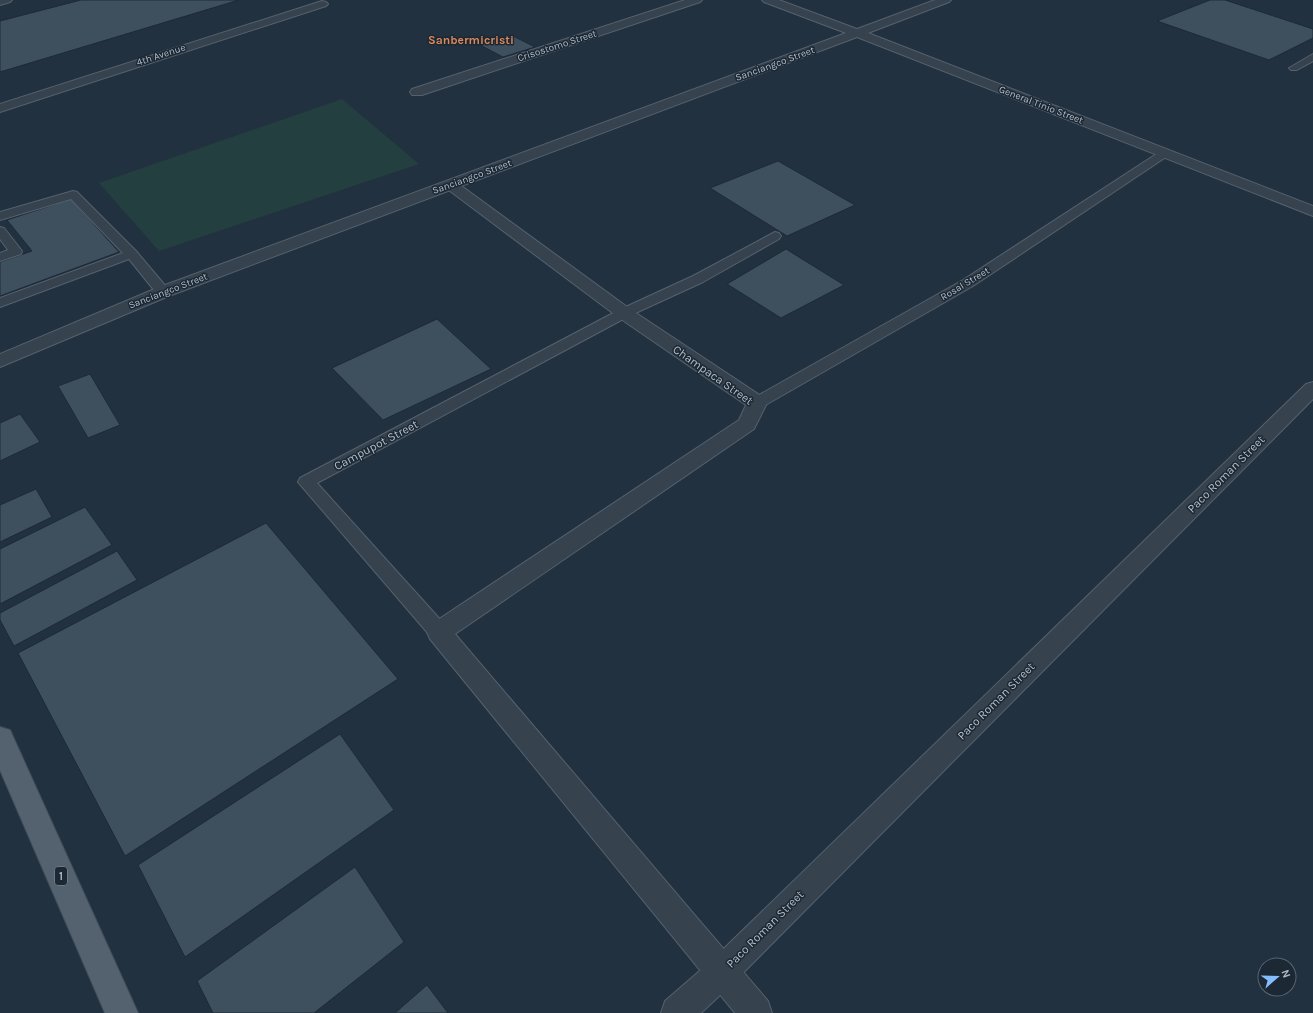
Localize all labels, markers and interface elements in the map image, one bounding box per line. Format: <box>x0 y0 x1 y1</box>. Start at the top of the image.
street label: Crisostomo Street <box>516 27 598 64</box>
district label: Sanbermicristi <box>428 33 514 47</box>
street label: 4th Avenue <box>135 41 187 69</box>
street label: Sanciangco Street <box>734 44 816 84</box>
street label: General Tinio Street <box>997 83 1085 127</box>
street label: Sanciangco Street <box>431 157 513 197</box>
street label: Rosal Street <box>938 265 992 303</box>
street label: Sanciangco Street <box>127 270 209 312</box>
street label: Champaca Street <box>670 342 756 408</box>
street label: Campupot Street <box>332 417 421 473</box>
street label: Paco Roman Street <box>1184 432 1268 516</box>
street label: Paco Roman Street <box>954 659 1038 743</box>
road number: 1 <box>55 867 67 885</box>
street label: Paco Roman Street <box>723 887 807 971</box>
north arrow <box>1257 957 1297 997</box>
text: N <box>1278 968 1293 980</box>

